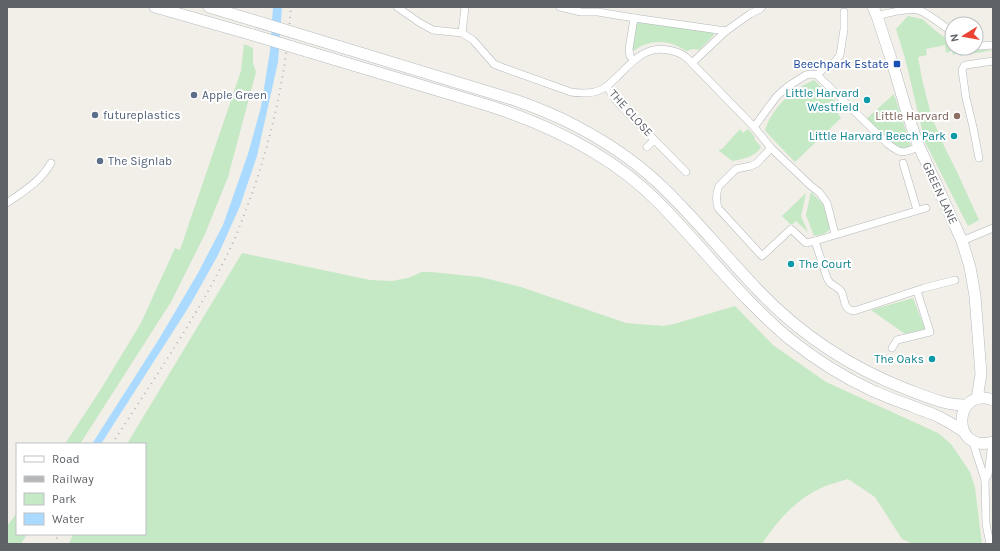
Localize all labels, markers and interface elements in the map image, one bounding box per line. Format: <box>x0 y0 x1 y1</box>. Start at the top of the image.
north arrow <box>944 16 984 56</box>
text: N <box>948 33 962 43</box>
place label: Beechpark Estate <box>793 57 889 71</box>
marker: Beechpark Estate <box>892 59 902 69</box>
place label: Little Harvard Westfield <box>785 86 859 114</box>
street label: THE CLOSE <box>606 87 656 139</box>
place label: Apple Green <box>202 88 267 102</box>
marker: Apple Green <box>189 90 199 100</box>
marker: Little Harvard Westfield <box>862 95 872 105</box>
place label: futureplastics <box>103 108 181 122</box>
place label: Little Harvard <box>875 109 949 123</box>
marker: futureplastics <box>90 110 100 120</box>
marker: Little Harvard <box>952 111 962 121</box>
place label: Little Harvard Beech Park <box>809 129 946 143</box>
marker: Little Harvard Beech Park <box>949 131 959 141</box>
place label: The Signlab <box>108 154 172 168</box>
marker: The Signlab <box>95 156 105 166</box>
street label: GREEN LANE <box>919 160 961 226</box>
place label: The Court <box>799 257 852 271</box>
marker: The Court <box>786 259 796 269</box>
place label: The Oaks <box>874 352 924 366</box>
marker: The Oaks <box>927 354 937 364</box>
legend <box>16 443 146 535</box>
text: Road <box>52 452 80 466</box>
text: Railway <box>52 472 94 486</box>
text: Park <box>52 492 77 506</box>
text: Water <box>52 512 85 526</box>

